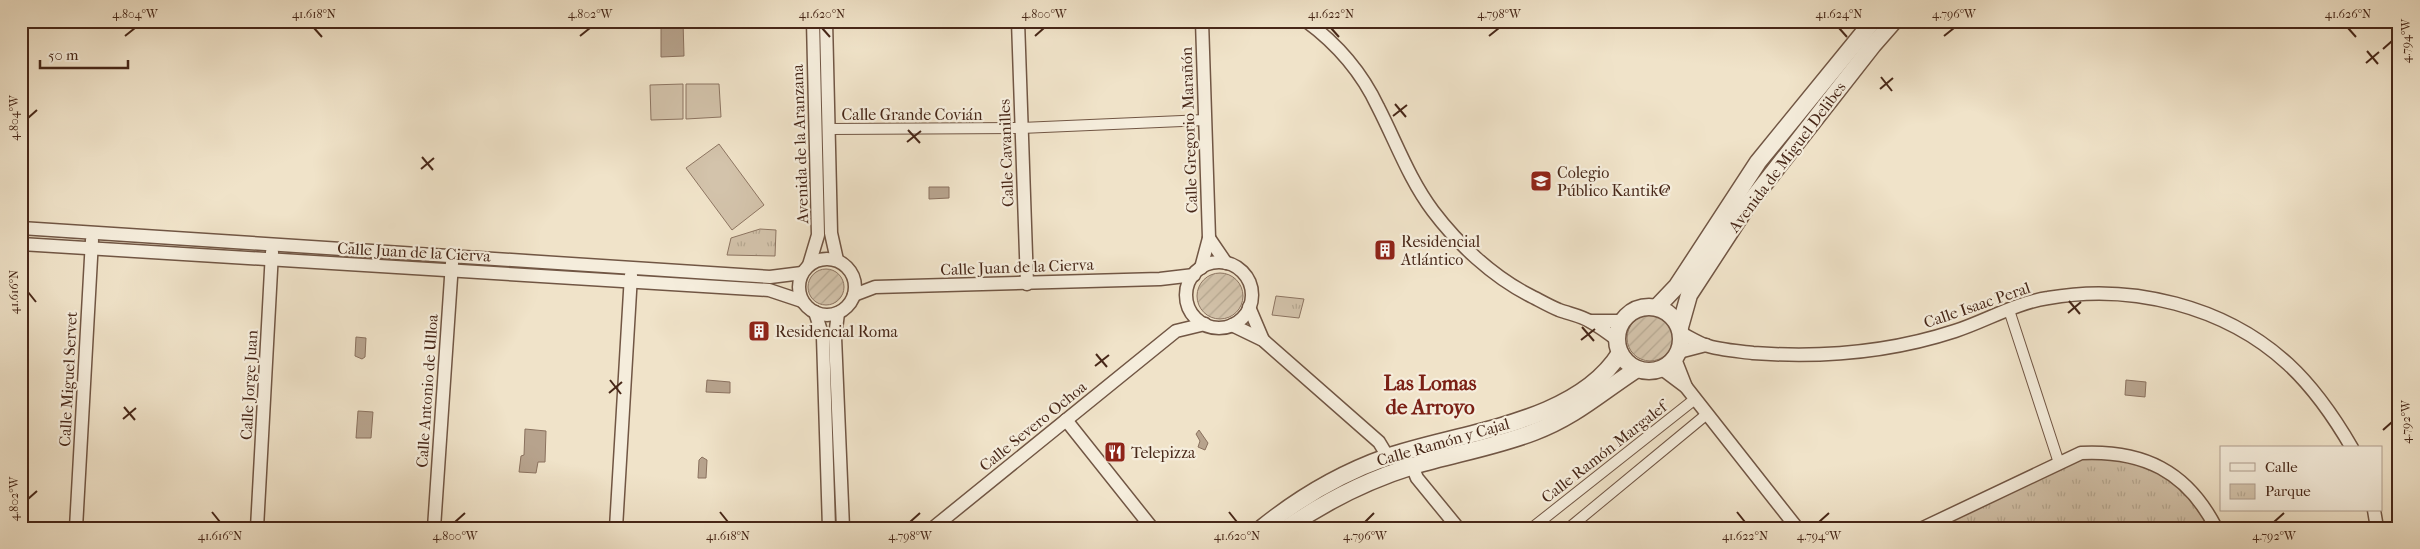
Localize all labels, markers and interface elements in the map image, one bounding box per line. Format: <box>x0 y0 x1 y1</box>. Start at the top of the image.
text: 4.804°W <box>112 7 159 21</box>
text: 41.618°N <box>292 7 336 21</box>
text: 4.802°W <box>568 7 614 21</box>
text: 41.620°N <box>799 7 845 21</box>
text: 4.800°W <box>1021 7 1068 21</box>
text: 41.622°N <box>1308 7 1354 21</box>
text: 4.798°W <box>1477 7 1522 21</box>
text: 41.624°N <box>1816 7 1862 21</box>
text: 4.796°W <box>1932 7 1977 21</box>
text: 41.626°N <box>2325 7 2371 21</box>
text: 4.794°W <box>2399 18 2413 63</box>
scale bar <box>40 38 128 70</box>
text: 50 m <box>48 46 79 64</box>
street label: Calle Gregorio Marañón <box>1177 46 1201 213</box>
street label: Avenida de la Aranzana <box>788 63 812 225</box>
street label: Avenida de Miguel Delibes <box>1724 78 1850 237</box>
text: 4.804°W <box>7 94 21 141</box>
street label: Calle Cavanilles <box>995 99 1017 207</box>
street label: Calle Grande Covián <box>841 105 983 124</box>
place label: Colegio Público Kantik@ <box>1557 163 1671 200</box>
school or university icon: Colegio Público Kantik@ <box>1529 169 1553 193</box>
place label: Residencial Atlántico <box>1400 232 1481 269</box>
street label: Calle Juan de la Cierva <box>337 238 492 266</box>
building icon: Residencial Atlántico <box>1373 238 1397 262</box>
street label: Calle Juan de la Cierva <box>940 255 1095 279</box>
text: 41.616°N <box>7 270 21 314</box>
street label: Calle Isaac Peral <box>1921 278 2033 332</box>
street label: Calle Miguel Servet <box>55 311 81 447</box>
street label: Calle Antonio de Ulloa <box>412 313 442 468</box>
building icon: Residencial Roma <box>747 319 771 343</box>
place label: Residencial Roma <box>775 322 898 341</box>
street label: Calle Jorge Juan <box>237 329 261 440</box>
district label: Las Lomas de Arroyo <box>1384 371 1477 419</box>
street label: Calle Severo Ochoa <box>976 377 1091 475</box>
street label: Calle Ramón Margalef <box>1538 395 1673 507</box>
text: 4.792°W <box>2399 399 2413 444</box>
street label: Calle Ramón y Cajal <box>1374 414 1512 470</box>
restaurant icon: Telepizza <box>1103 440 1127 464</box>
place label: Telepizza <box>1131 443 1196 462</box>
legend <box>2220 446 2382 512</box>
text: Calle <box>2265 458 2298 476</box>
text: 4.802°W <box>7 475 21 521</box>
text: Parque <box>2265 482 2311 500</box>
text: 41.616°N <box>198 529 242 543</box>
text: 4.800°W <box>432 529 479 543</box>
text: 41.618°N <box>706 529 750 543</box>
text: 4.798°W <box>888 529 933 543</box>
text: 41.620°N <box>1214 529 1260 543</box>
text: 4.796°W <box>1343 529 1388 543</box>
text: 41.622°N <box>1722 529 1768 543</box>
text: 4.794°W <box>1797 529 1842 543</box>
text: 4.792°W <box>2252 529 2297 543</box>

